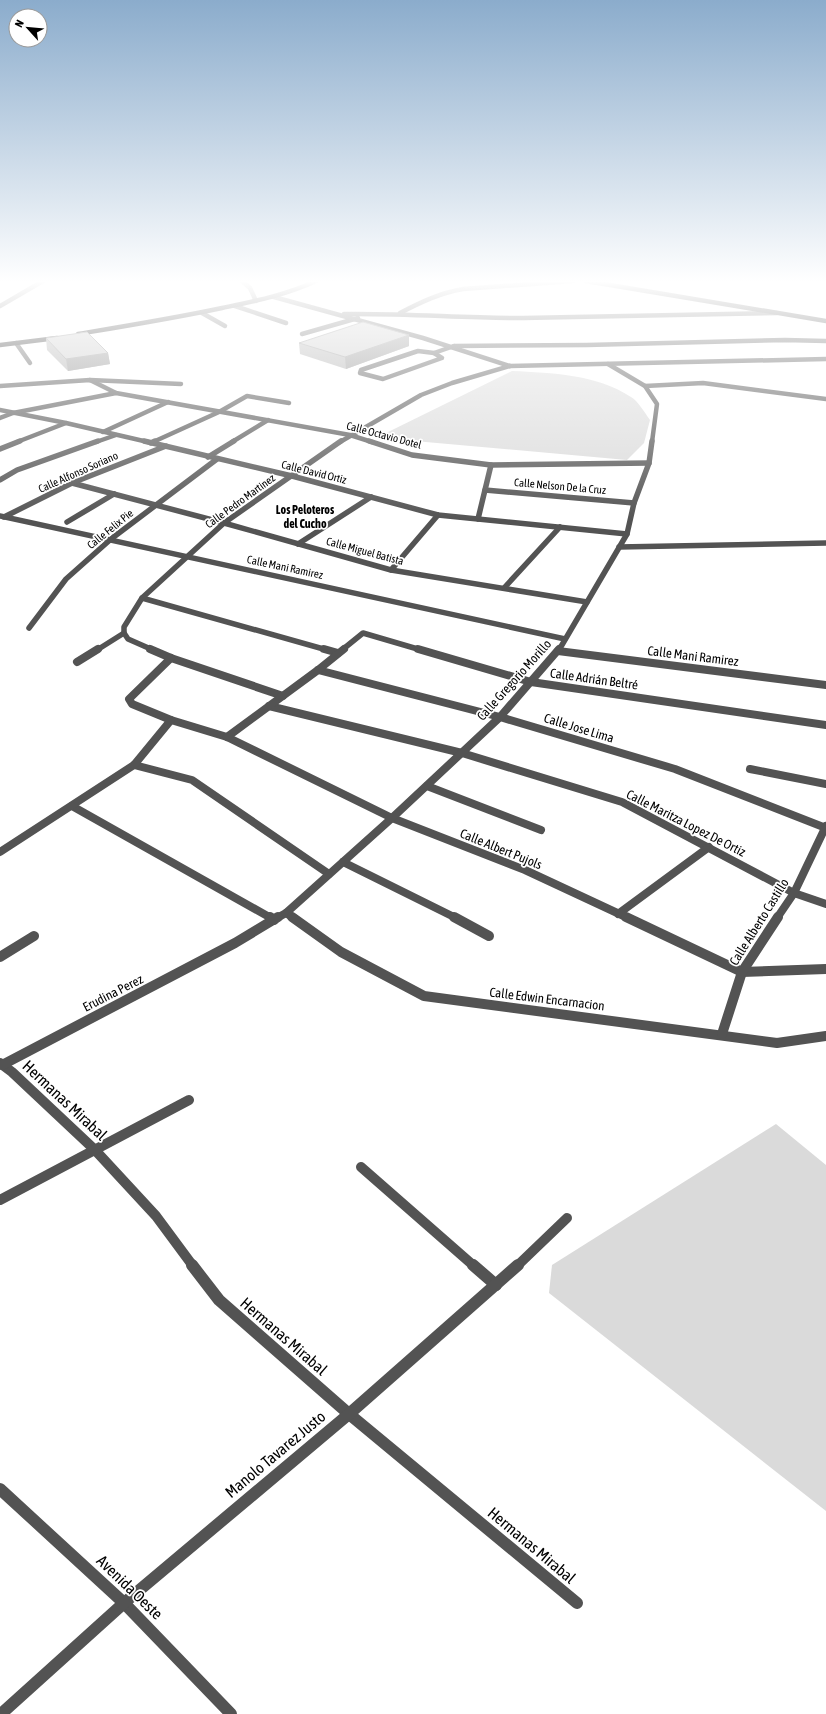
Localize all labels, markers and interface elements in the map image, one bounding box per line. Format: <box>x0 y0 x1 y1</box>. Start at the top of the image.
north arrow <box>8 8 48 48</box>
text: N <box>12 18 26 29</box>
street label: Calle Octavio Dotel <box>345 419 423 451</box>
street label: Calle Alfonso Soriano <box>36 449 120 495</box>
street label: Calle David Ortiz <box>280 458 348 486</box>
street label: Calle Pedro Martinez <box>203 472 277 530</box>
street label: Calle Nelson De la Cruz <box>514 476 607 496</box>
district label: Los Peloteros del Cucho <box>276 503 335 531</box>
street label: Calle Felix Pie <box>85 507 135 551</box>
street label: Calle Miguel Batista <box>325 535 405 567</box>
street label: Calle Mani Ramirez <box>246 553 324 581</box>
street label: Calle Gregorio Morillo <box>474 636 554 724</box>
street label: Calle Mani Ramirez <box>647 643 740 669</box>
street label: Calle Adrián Beltré <box>549 665 639 693</box>
street label: Calle Jose Lima <box>542 710 616 746</box>
street label: Calle Maritza Lopez De Ortiz <box>624 786 748 860</box>
street label: Calle Albert Pujols <box>458 826 545 872</box>
street label: Calle Alberto Castillo <box>726 876 792 968</box>
street label: Erudina Perez <box>80 971 146 1015</box>
street label: Calle Edwin Encarnacion <box>489 984 605 1014</box>
street label: Hermanas Mirabal <box>19 1056 111 1144</box>
street label: Hermanas Mirabal <box>237 1294 332 1379</box>
street label: Manolo Tavarez Justo <box>221 1407 329 1501</box>
street label: Hermanas Mirabal <box>485 1503 580 1587</box>
street label: Avenida Oeste <box>93 1551 167 1623</box>

